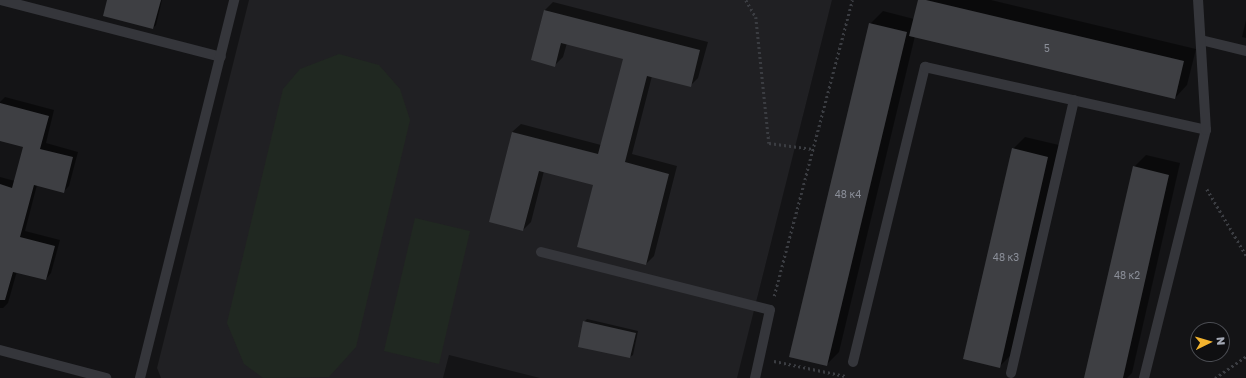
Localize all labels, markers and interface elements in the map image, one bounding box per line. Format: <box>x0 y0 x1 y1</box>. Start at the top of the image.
house number: 5 <box>1044 43 1050 55</box>
house number: 48 к4 <box>835 189 861 201</box>
house number: 48 к3 <box>993 252 1019 264</box>
house number: 48 к2 <box>1114 270 1140 282</box>
north arrow <box>1190 322 1230 362</box>
text: N <box>1215 336 1228 346</box>

